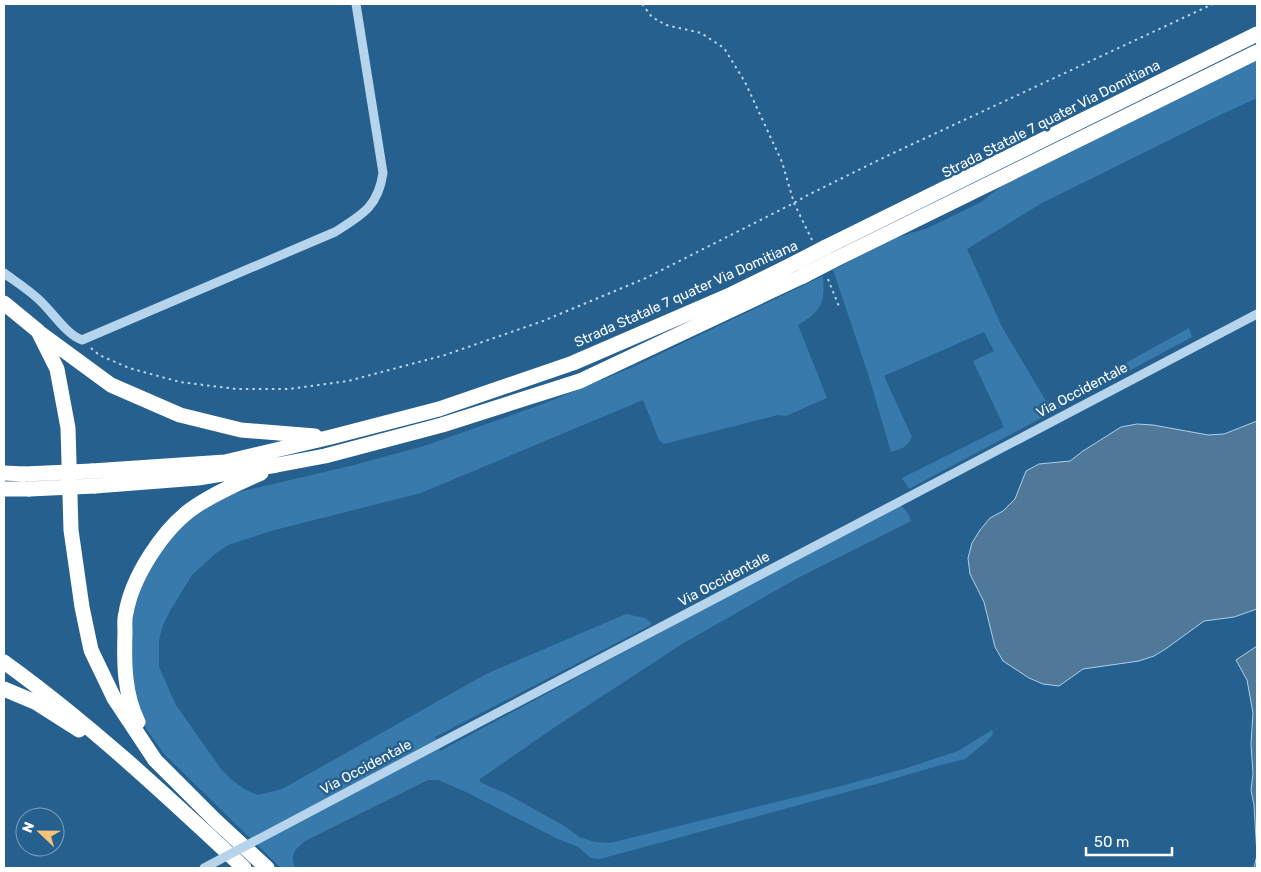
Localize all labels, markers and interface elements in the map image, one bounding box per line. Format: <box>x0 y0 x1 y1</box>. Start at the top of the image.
street label: Strada Statale 7 quater Via Domitiana <box>939 56 1163 182</box>
street label: Strada Statale 7 quater Via Domitiana <box>572 237 800 351</box>
street label: Via Occidentale <box>1033 359 1131 421</box>
street label: Via Occidentale <box>675 548 773 610</box>
street label: Via Occidentale <box>317 736 415 798</box>
north arrow <box>15 807 65 857</box>
text: N <box>19 819 38 835</box>
scale bar <box>1086 824 1172 856</box>
text: 50 m <box>1094 833 1129 851</box>

